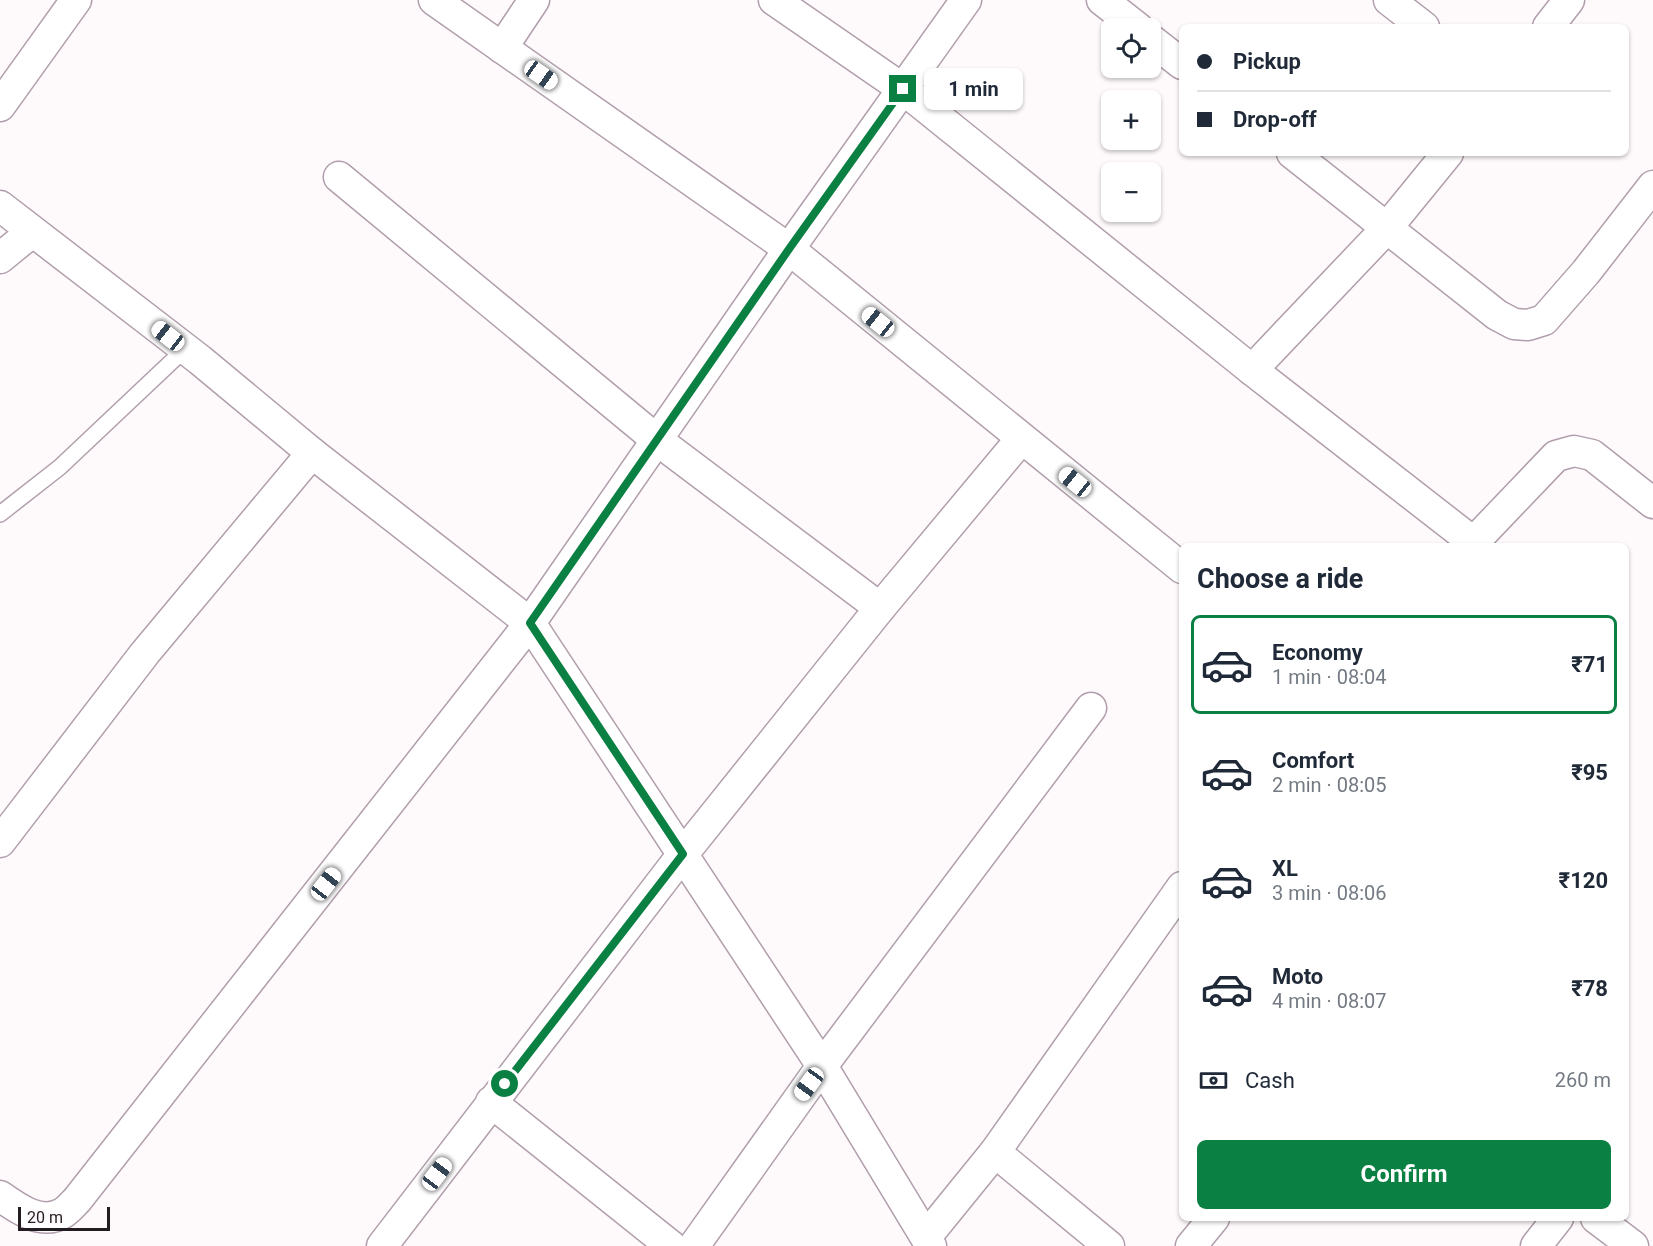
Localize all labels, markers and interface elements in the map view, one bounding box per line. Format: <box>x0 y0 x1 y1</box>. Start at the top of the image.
map controls <box>1101 18 1161 222</box>
button: locate <box>1101 18 1161 78</box>
text: Pickup <box>1233 49 1301 74</box>
car <box>521 57 561 93</box>
callout: 1 min <box>924 68 1023 110</box>
route end <box>889 75 916 102</box>
text: 1 min <box>948 77 999 101</box>
button: + <box>1101 90 1161 150</box>
text: Drop-off <box>1233 107 1317 132</box>
button: − <box>1101 162 1161 222</box>
car <box>858 304 898 340</box>
car <box>148 318 188 354</box>
car <box>1055 464 1095 500</box>
text: Choose a ride <box>1197 563 1363 595</box>
icon: car <box>1200 638 1254 692</box>
text: Economy <box>1272 640 1363 665</box>
text: ₹71 <box>1571 652 1608 677</box>
text: 1 min · 08:04 <box>1272 665 1387 689</box>
icon: car <box>1200 746 1254 800</box>
text: Comfort <box>1272 748 1354 773</box>
text: ₹95 <box>1571 760 1608 785</box>
text: 2 min · 08:05 <box>1272 773 1387 797</box>
icon: car <box>1200 854 1254 908</box>
text: XL <box>1272 856 1298 881</box>
car <box>308 864 344 904</box>
text: ₹120 <box>1559 868 1608 893</box>
text: 3 min · 08:06 <box>1272 881 1387 905</box>
icon: car <box>1200 962 1254 1016</box>
text: Moto <box>1272 964 1323 989</box>
text: ₹78 <box>1571 976 1608 1001</box>
text: 4 min · 08:07 <box>1272 989 1387 1013</box>
car <box>791 1064 827 1104</box>
icon: cash <box>1197 1064 1230 1097</box>
text: Cash <box>1245 1068 1295 1093</box>
text: 260 m <box>1555 1068 1611 1092</box>
route start <box>491 1070 518 1097</box>
button: Confirm <box>1197 1140 1611 1209</box>
car <box>419 1154 455 1194</box>
scale bar <box>18 1204 110 1232</box>
text: 20 m <box>27 1208 63 1227</box>

